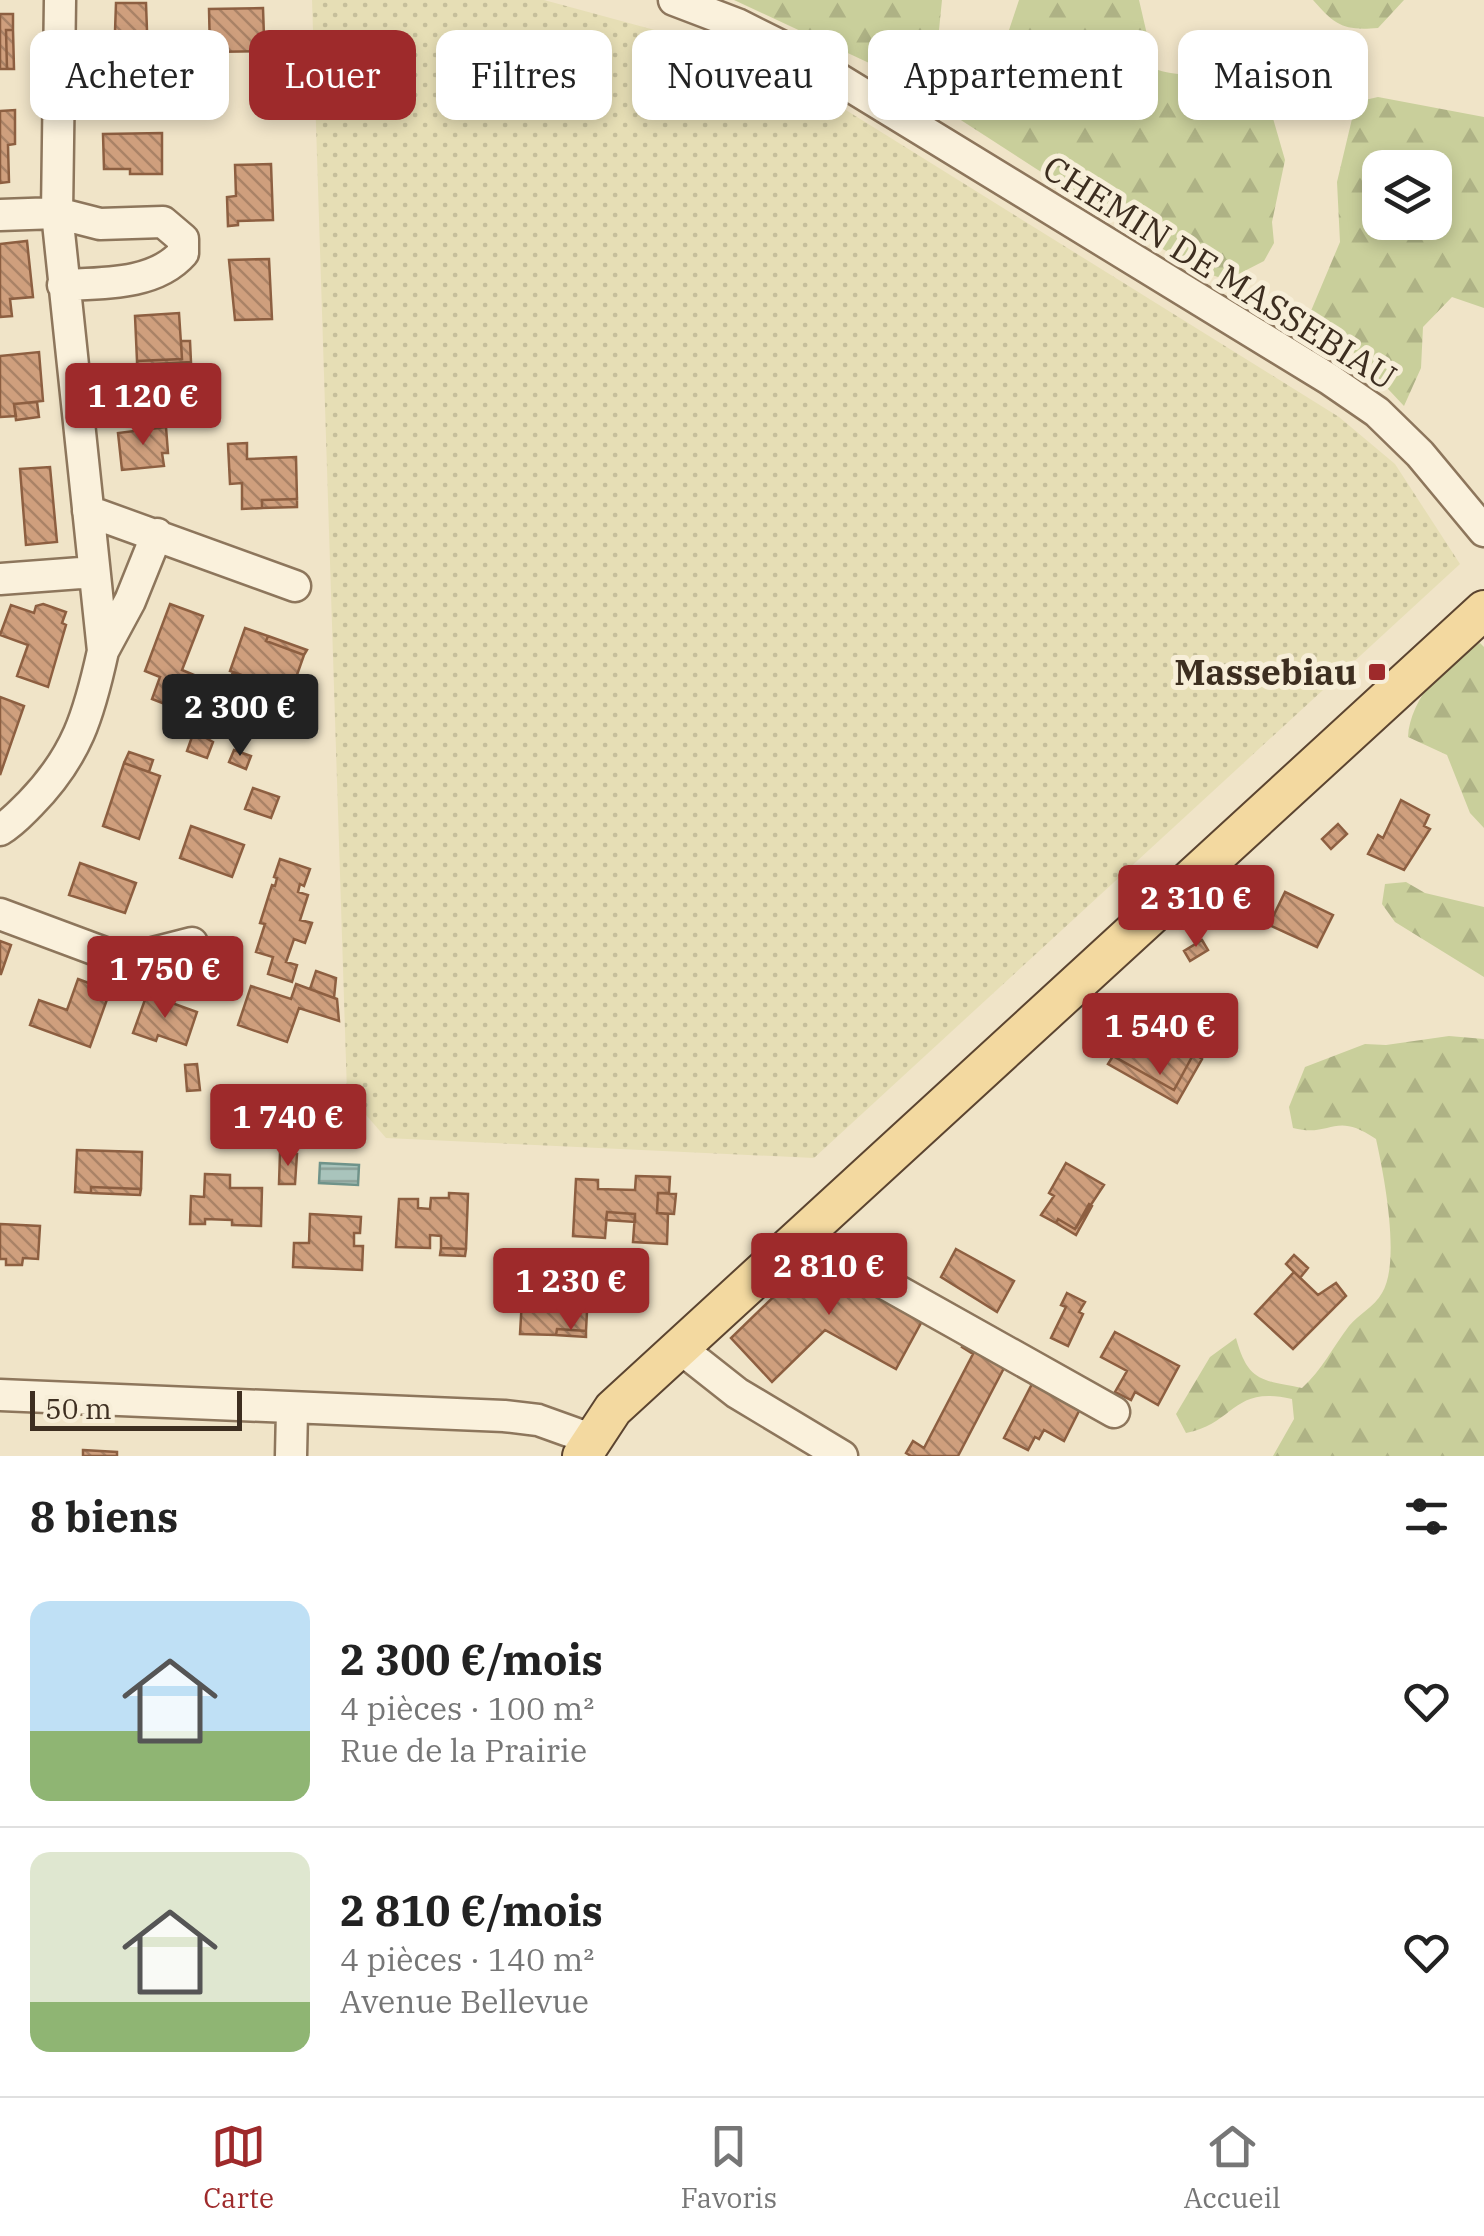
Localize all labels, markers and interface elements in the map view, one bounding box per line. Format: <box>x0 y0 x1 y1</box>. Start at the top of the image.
chip: Acheter <box>30 30 229 120</box>
chip: Louer <box>249 30 416 120</box>
chip: Filtres <box>436 30 612 120</box>
chip: Nouveau <box>632 30 848 120</box>
chip: Appartement <box>868 30 1158 120</box>
chip: Maison <box>1178 30 1368 120</box>
street label: CHEMIN DE MASSEBIAU <box>1035 144 1405 400</box>
map controls <box>1362 150 1452 240</box>
button: layers <box>1362 150 1452 240</box>
pin: 1 120 € <box>51 363 235 448</box>
text: 1 120 € <box>87 374 199 416</box>
place label: Massebiau <box>1174 649 1357 695</box>
marker: Massebiau <box>1366 661 1388 683</box>
pin: 2 300 € <box>148 674 332 759</box>
text: 2 300 € <box>184 685 296 727</box>
pin: 2 310 € <box>1104 865 1288 950</box>
text: 2 310 € <box>1140 876 1252 918</box>
pin: 1 750 € <box>73 936 257 1021</box>
text: 1 750 € <box>109 947 221 989</box>
pin: 1 540 € <box>1068 993 1252 1078</box>
text: 1 540 € <box>1104 1004 1216 1046</box>
pin: 1 740 € <box>196 1084 380 1169</box>
text: 1 740 € <box>232 1095 344 1137</box>
pin: 2 810 € <box>737 1233 921 1318</box>
text: 2 810 € <box>773 1244 885 1286</box>
pin: 1 230 € <box>479 1248 663 1333</box>
text: 1 230 € <box>515 1259 627 1301</box>
scale bar <box>30 1386 242 1430</box>
text: 50 m <box>45 1390 112 1427</box>
text: 8 biens <box>30 1489 178 1544</box>
icon: filters <box>1399 1489 1454 1544</box>
text: 2 300 €/mois <box>340 1632 603 1687</box>
icon: home <box>110 1641 230 1761</box>
icon: heart <box>1399 1674 1454 1729</box>
text: 4 pièces · 100 m² <box>340 1687 594 1729</box>
text: Rue de la Prairie <box>340 1729 587 1771</box>
text: 2 810 €/mois <box>340 1883 603 1938</box>
icon: home <box>110 1892 230 2012</box>
icon: heart <box>1399 1925 1454 1980</box>
text: 4 pièces · 140 m² <box>340 1938 594 1980</box>
text: Avenue Bellevue <box>340 1980 589 2022</box>
tab: Carte <box>203 2119 274 2216</box>
tab: Favoris <box>680 2119 777 2216</box>
tab: Accueil <box>1184 2119 1281 2216</box>

